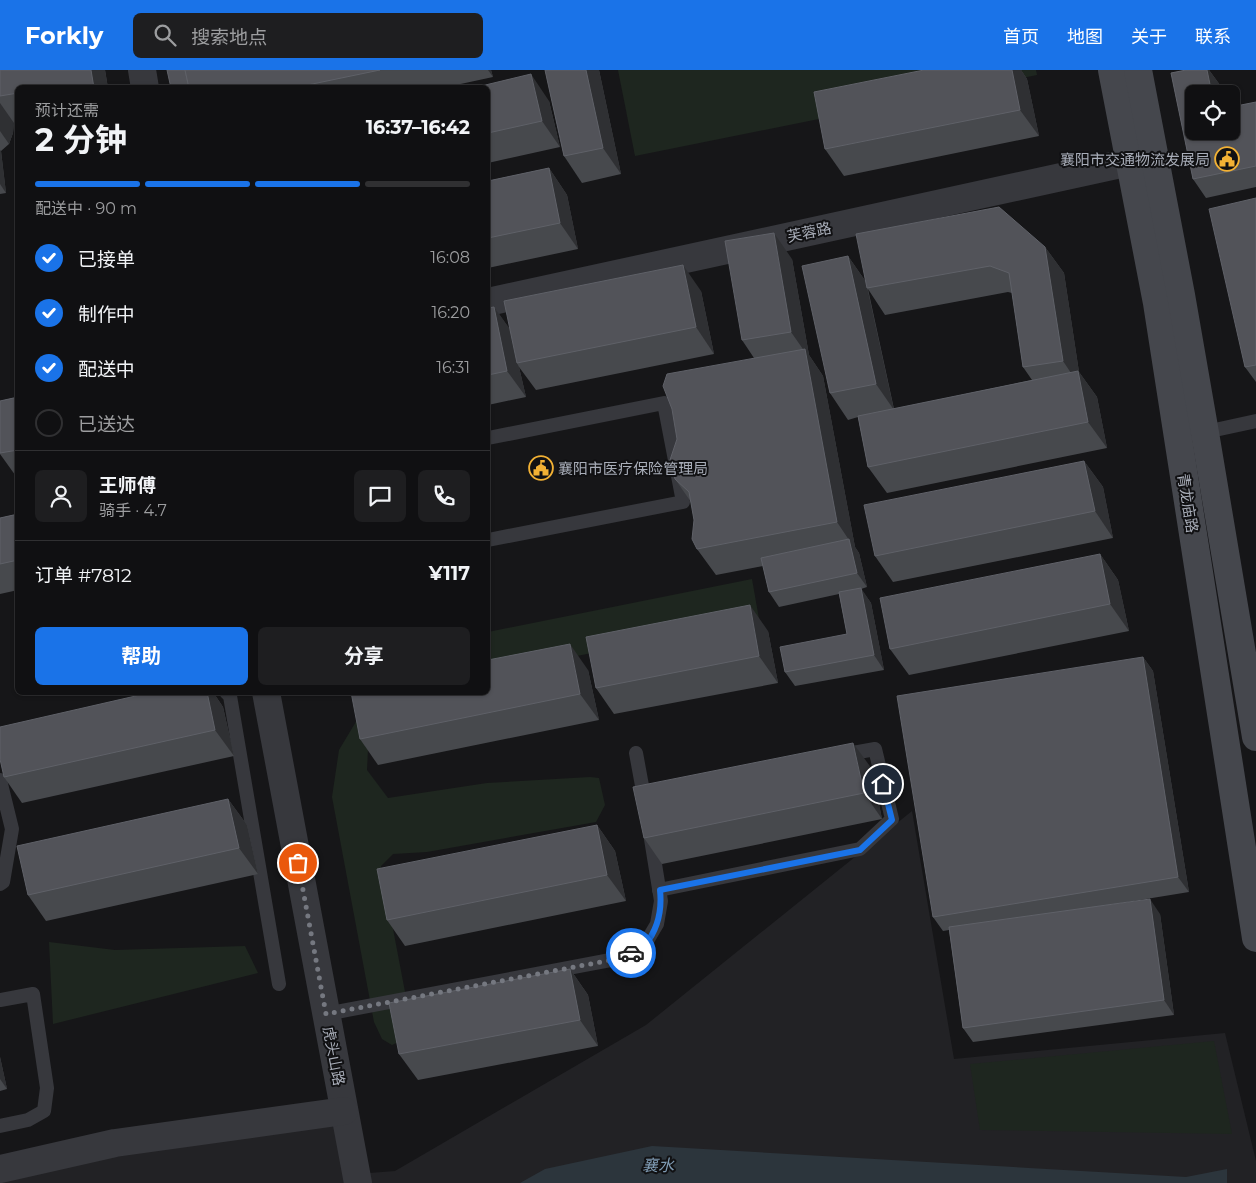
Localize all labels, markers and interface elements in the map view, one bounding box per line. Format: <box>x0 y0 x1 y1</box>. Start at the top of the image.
search box <box>133 13 483 58</box>
text: Forkly <box>25 21 103 50</box>
icon: search <box>151 21 179 49</box>
text: 搜索地点 <box>191 26 267 49</box>
text: 首页 <box>1003 26 1039 48</box>
text: 地图 <box>1067 26 1103 48</box>
text: 关于 <box>1131 26 1167 48</box>
text: 联系 <box>1195 26 1231 48</box>
map controls <box>1185 85 1240 140</box>
button: locate <box>1185 85 1240 140</box>
text: 预计还需 <box>35 101 99 120</box>
text: 16:37–16:42 <box>366 116 470 139</box>
text: 2 分钟 <box>35 120 127 159</box>
public building icon: 襄阳市交通物流发展局 <box>1214 146 1240 172</box>
place label: 襄阳市交通物流发展局 <box>1060 150 1210 169</box>
text: 配送中 · 90 m <box>35 199 137 218</box>
street label: 芙蓉路 <box>785 218 833 246</box>
icon: check <box>35 244 63 272</box>
text: 已接单 <box>78 248 135 271</box>
text: 16:08 <box>430 248 470 267</box>
icon: check <box>35 299 63 327</box>
text: 制作中 <box>78 303 135 326</box>
text: 16:20 <box>431 303 470 322</box>
icon: check <box>35 354 63 382</box>
text: 配送中 <box>78 358 135 381</box>
text: 16:31 <box>436 358 470 377</box>
text: 已送达 <box>78 413 135 436</box>
public building icon: 襄阳市医疗保险管理局 <box>528 455 554 481</box>
place label: 襄阳市医疗保险管理局 <box>558 459 708 478</box>
button: person <box>35 470 87 522</box>
button: chat <box>354 470 406 522</box>
button: phone <box>418 470 470 522</box>
street label: 青龙庙路 <box>1174 472 1202 534</box>
text: 王师傅 <box>99 474 156 497</box>
text: 骑手 · 4.7 <box>99 501 167 520</box>
text: ¥117 <box>429 562 470 585</box>
text: 订单 #7812 <box>35 564 132 587</box>
button: 帮助 <box>35 627 248 685</box>
button: 分享 <box>258 627 470 685</box>
pin <box>862 763 904 805</box>
icon: home <box>869 770 897 798</box>
pin <box>277 842 319 884</box>
icon: bag <box>284 849 312 877</box>
courier <box>606 928 656 978</box>
icon: car <box>617 939 645 967</box>
street label: 虎头山路 <box>319 1025 349 1087</box>
water label: 襄水 <box>642 1156 675 1175</box>

